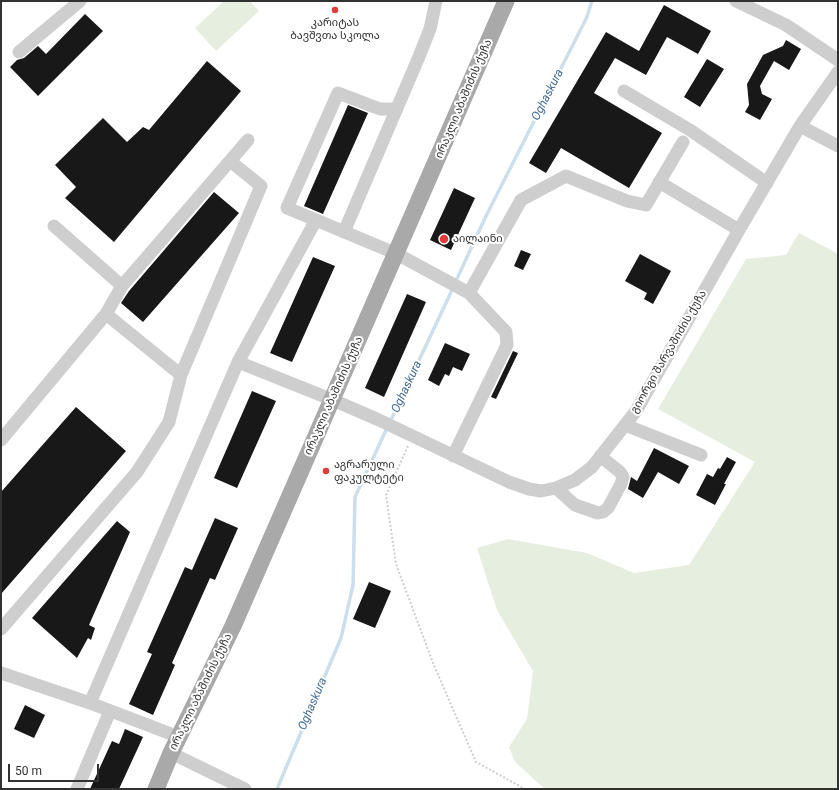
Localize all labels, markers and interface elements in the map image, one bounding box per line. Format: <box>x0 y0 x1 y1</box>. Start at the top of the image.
marker: კარიტას ბავშვთა სკოლა <box>330 5 340 15</box>
place label: კარიტას ბავშვთა სკოლა <box>290 16 380 42</box>
street label: ირაკლი აბაშიძის ქუჩა <box>433 37 495 161</box>
water label: Oghaskura <box>529 67 567 123</box>
place label: აილაინი <box>453 232 503 246</box>
marker: აილაინი <box>438 233 450 245</box>
street label: გიორგი შარვაშიძის ქუჩა <box>628 288 710 416</box>
street label: ირაკლი აბაშიძის ქუჩა <box>302 335 366 457</box>
water label: Oghaskura <box>389 359 425 415</box>
place label: აგრარული ფაკულტეტი <box>334 458 404 484</box>
marker: აგრარული ფაკულტეტი <box>321 466 331 476</box>
street label: ირაკლი აბაშიძის ქუჩა <box>167 632 235 752</box>
water label: Oghaskura <box>295 676 331 732</box>
scale bar <box>10 756 101 782</box>
text: 50 m <box>15 764 42 778</box>

